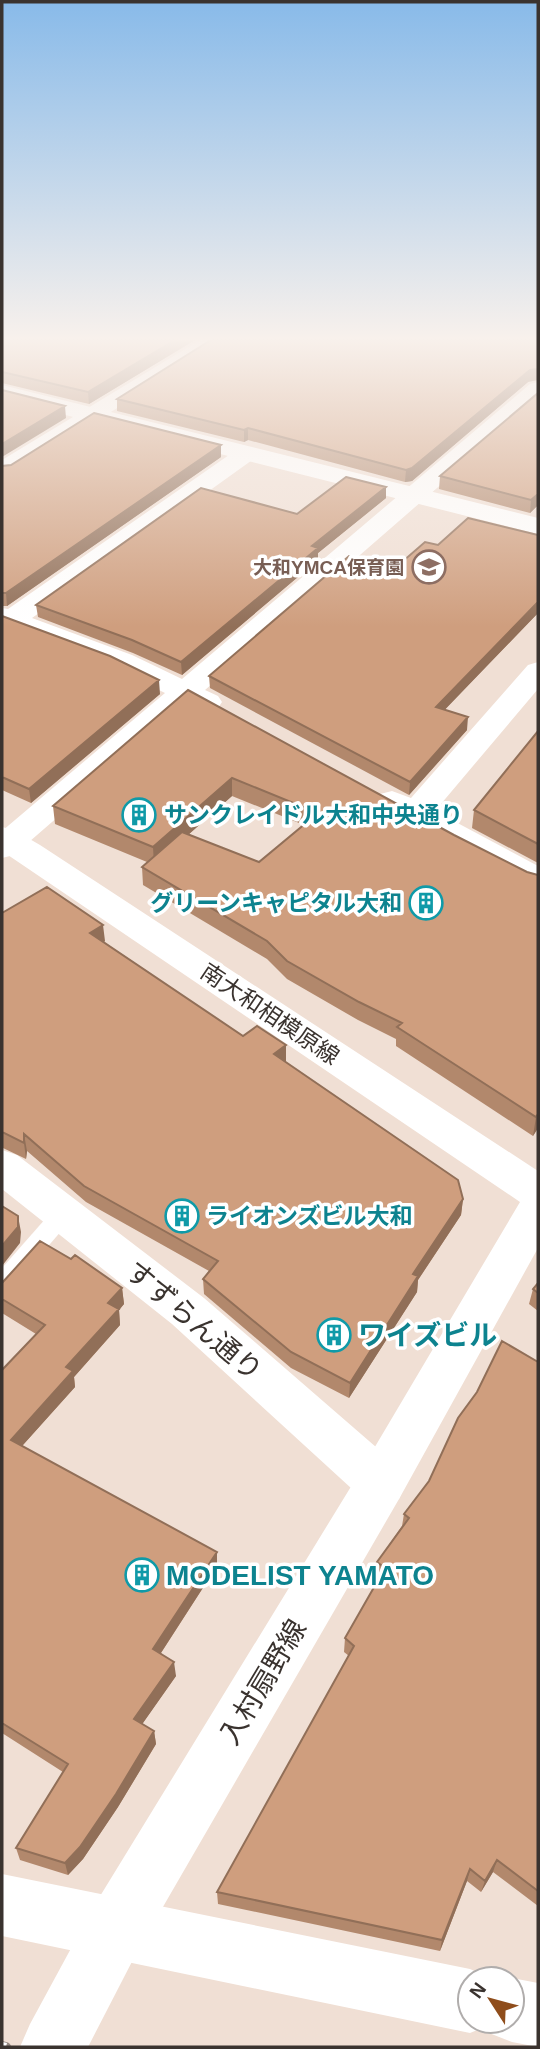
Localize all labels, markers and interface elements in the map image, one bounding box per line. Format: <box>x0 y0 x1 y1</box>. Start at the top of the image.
school or university icon: 大和YMCA保育園 <box>410 548 448 586</box>
place label: 大和YMCA保育園 <box>253 557 404 578</box>
building icon: サンクレイドル大和中央通り <box>120 796 158 834</box>
place label: サンクレイドル大和中央通り <box>164 802 463 828</box>
building icon: グリーンキャピタル大和 <box>407 884 445 922</box>
place label: グリーンキャピタル大和 <box>150 890 402 916</box>
street label: 南大和相模原線 <box>196 958 344 1070</box>
building icon: ライオンズビル大和 <box>163 1197 201 1235</box>
place label: ライオンズビル大和 <box>206 1203 413 1229</box>
street label: すずらん通り <box>120 1255 268 1387</box>
building icon: ワイズビル <box>315 1316 353 1354</box>
place label: ワイズビル <box>358 1320 497 1351</box>
building icon: MODELIST YAMATO <box>123 1556 161 1594</box>
place label: MODELIST YAMATO <box>166 1560 434 1591</box>
street label: 入村扇野線 <box>214 1614 312 1750</box>
north arrow <box>456 1965 526 2035</box>
text: N <box>465 1979 490 2002</box>

